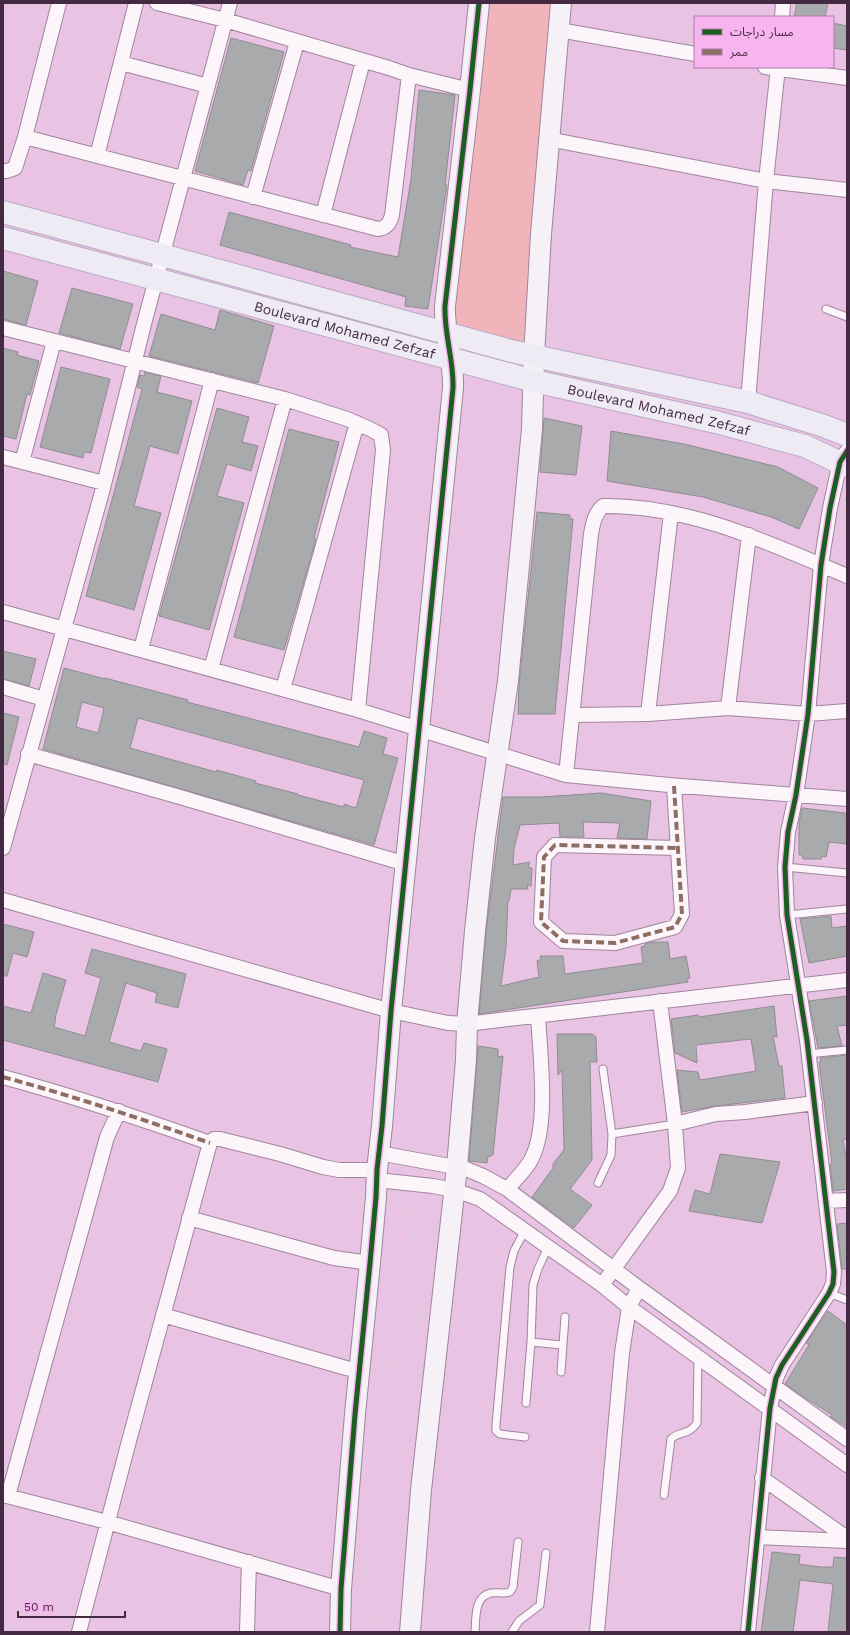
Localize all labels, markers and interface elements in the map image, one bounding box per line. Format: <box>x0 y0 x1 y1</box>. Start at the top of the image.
legend <box>694 16 834 68</box>
text: مسار دراجات <box>730 25 794 39</box>
text: ممر <box>729 45 748 59</box>
street label: Boulevard Mohamed Zefzaf <box>252 298 438 362</box>
street label: Boulevard Mohamed Zefzaf <box>566 381 752 439</box>
scale bar <box>18 1593 125 1619</box>
text: 50 m <box>24 1600 54 1614</box>

